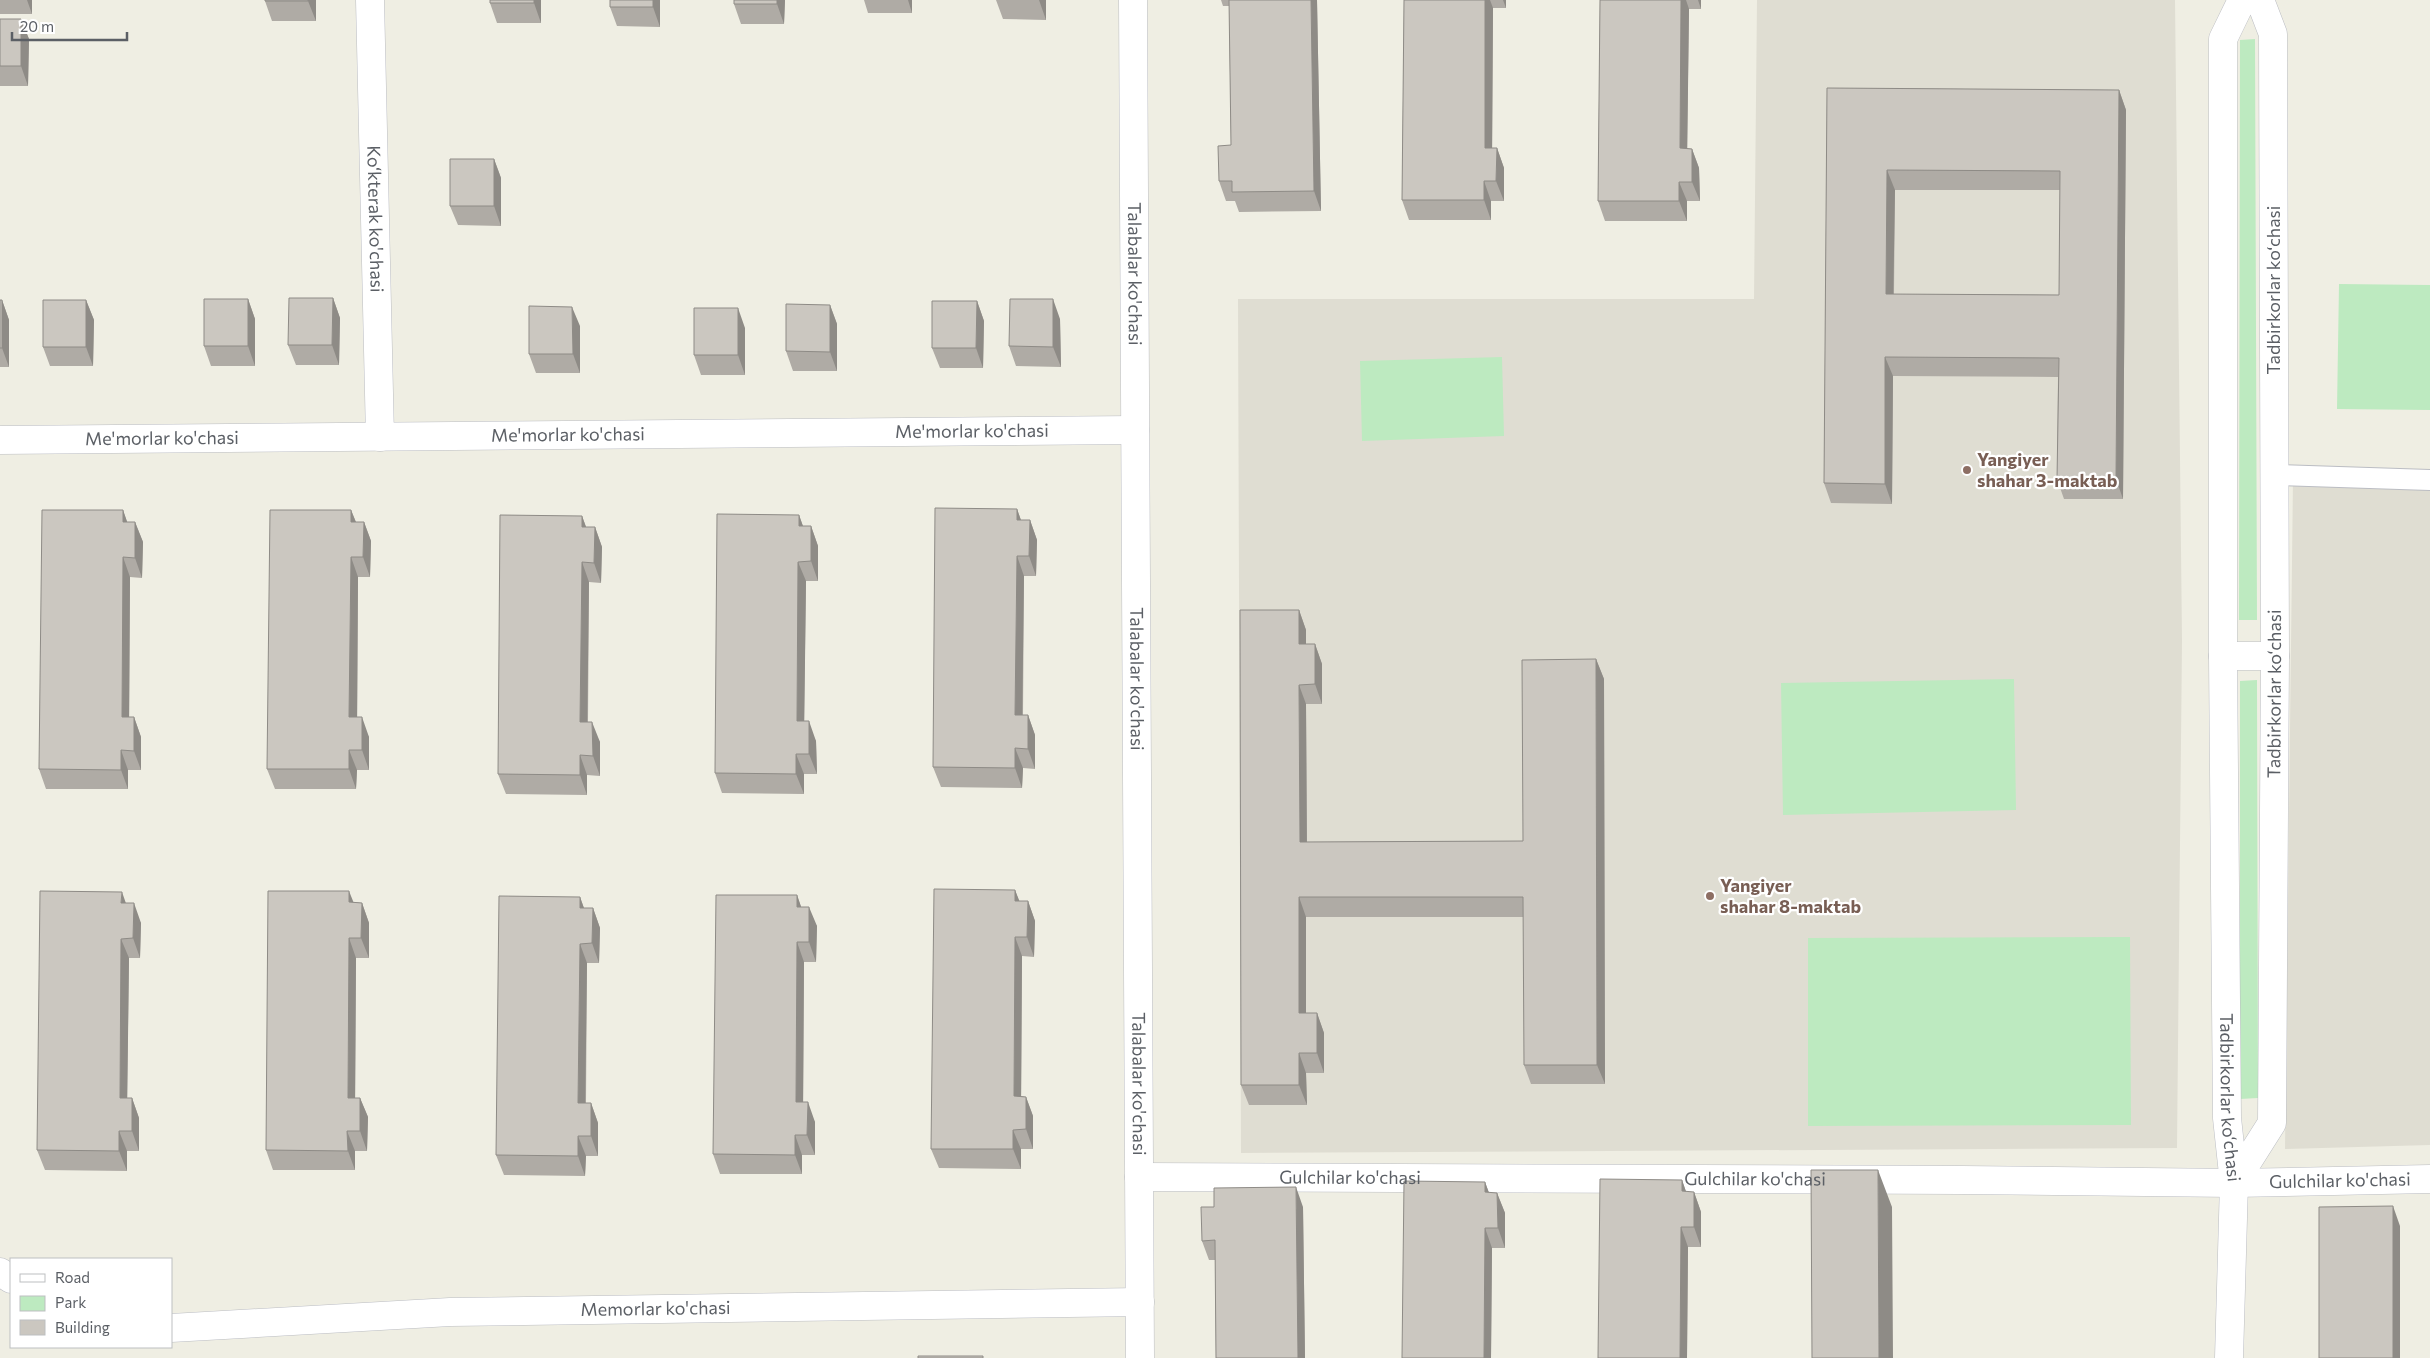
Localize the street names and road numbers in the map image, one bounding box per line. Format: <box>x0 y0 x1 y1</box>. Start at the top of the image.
street label: Ko‘kterak ko'chasi <box>363 145 389 293</box>
street label: Talabalar ko'chasi <box>1124 202 1147 346</box>
street label: Tadbirkorlar ko‘chasi <box>2262 206 2284 374</box>
street label: Me'morlar ko'chasi <box>895 419 1049 442</box>
street label: Me'morlar ko'chasi <box>491 422 645 446</box>
street label: Me'morlar ko'chasi <box>85 426 239 449</box>
street label: Talabalar ko'chasi <box>1126 607 1149 751</box>
street label: Tadbirkorlar ko‘chasi <box>2262 609 2285 778</box>
street label: Talabalar ko'chasi <box>1128 1012 1151 1156</box>
street label: Tadbirkorlar ko‘chasi <box>2216 1013 2246 1183</box>
street label: Gulchilar ko'chasi <box>1279 1166 1421 1188</box>
street label: Gulchilar ko'chasi <box>1684 1167 1826 1190</box>
street label: Gulchilar ko'chasi <box>2269 1167 2411 1192</box>
street label: Memorlar ko'chasi <box>580 1296 731 1320</box>

